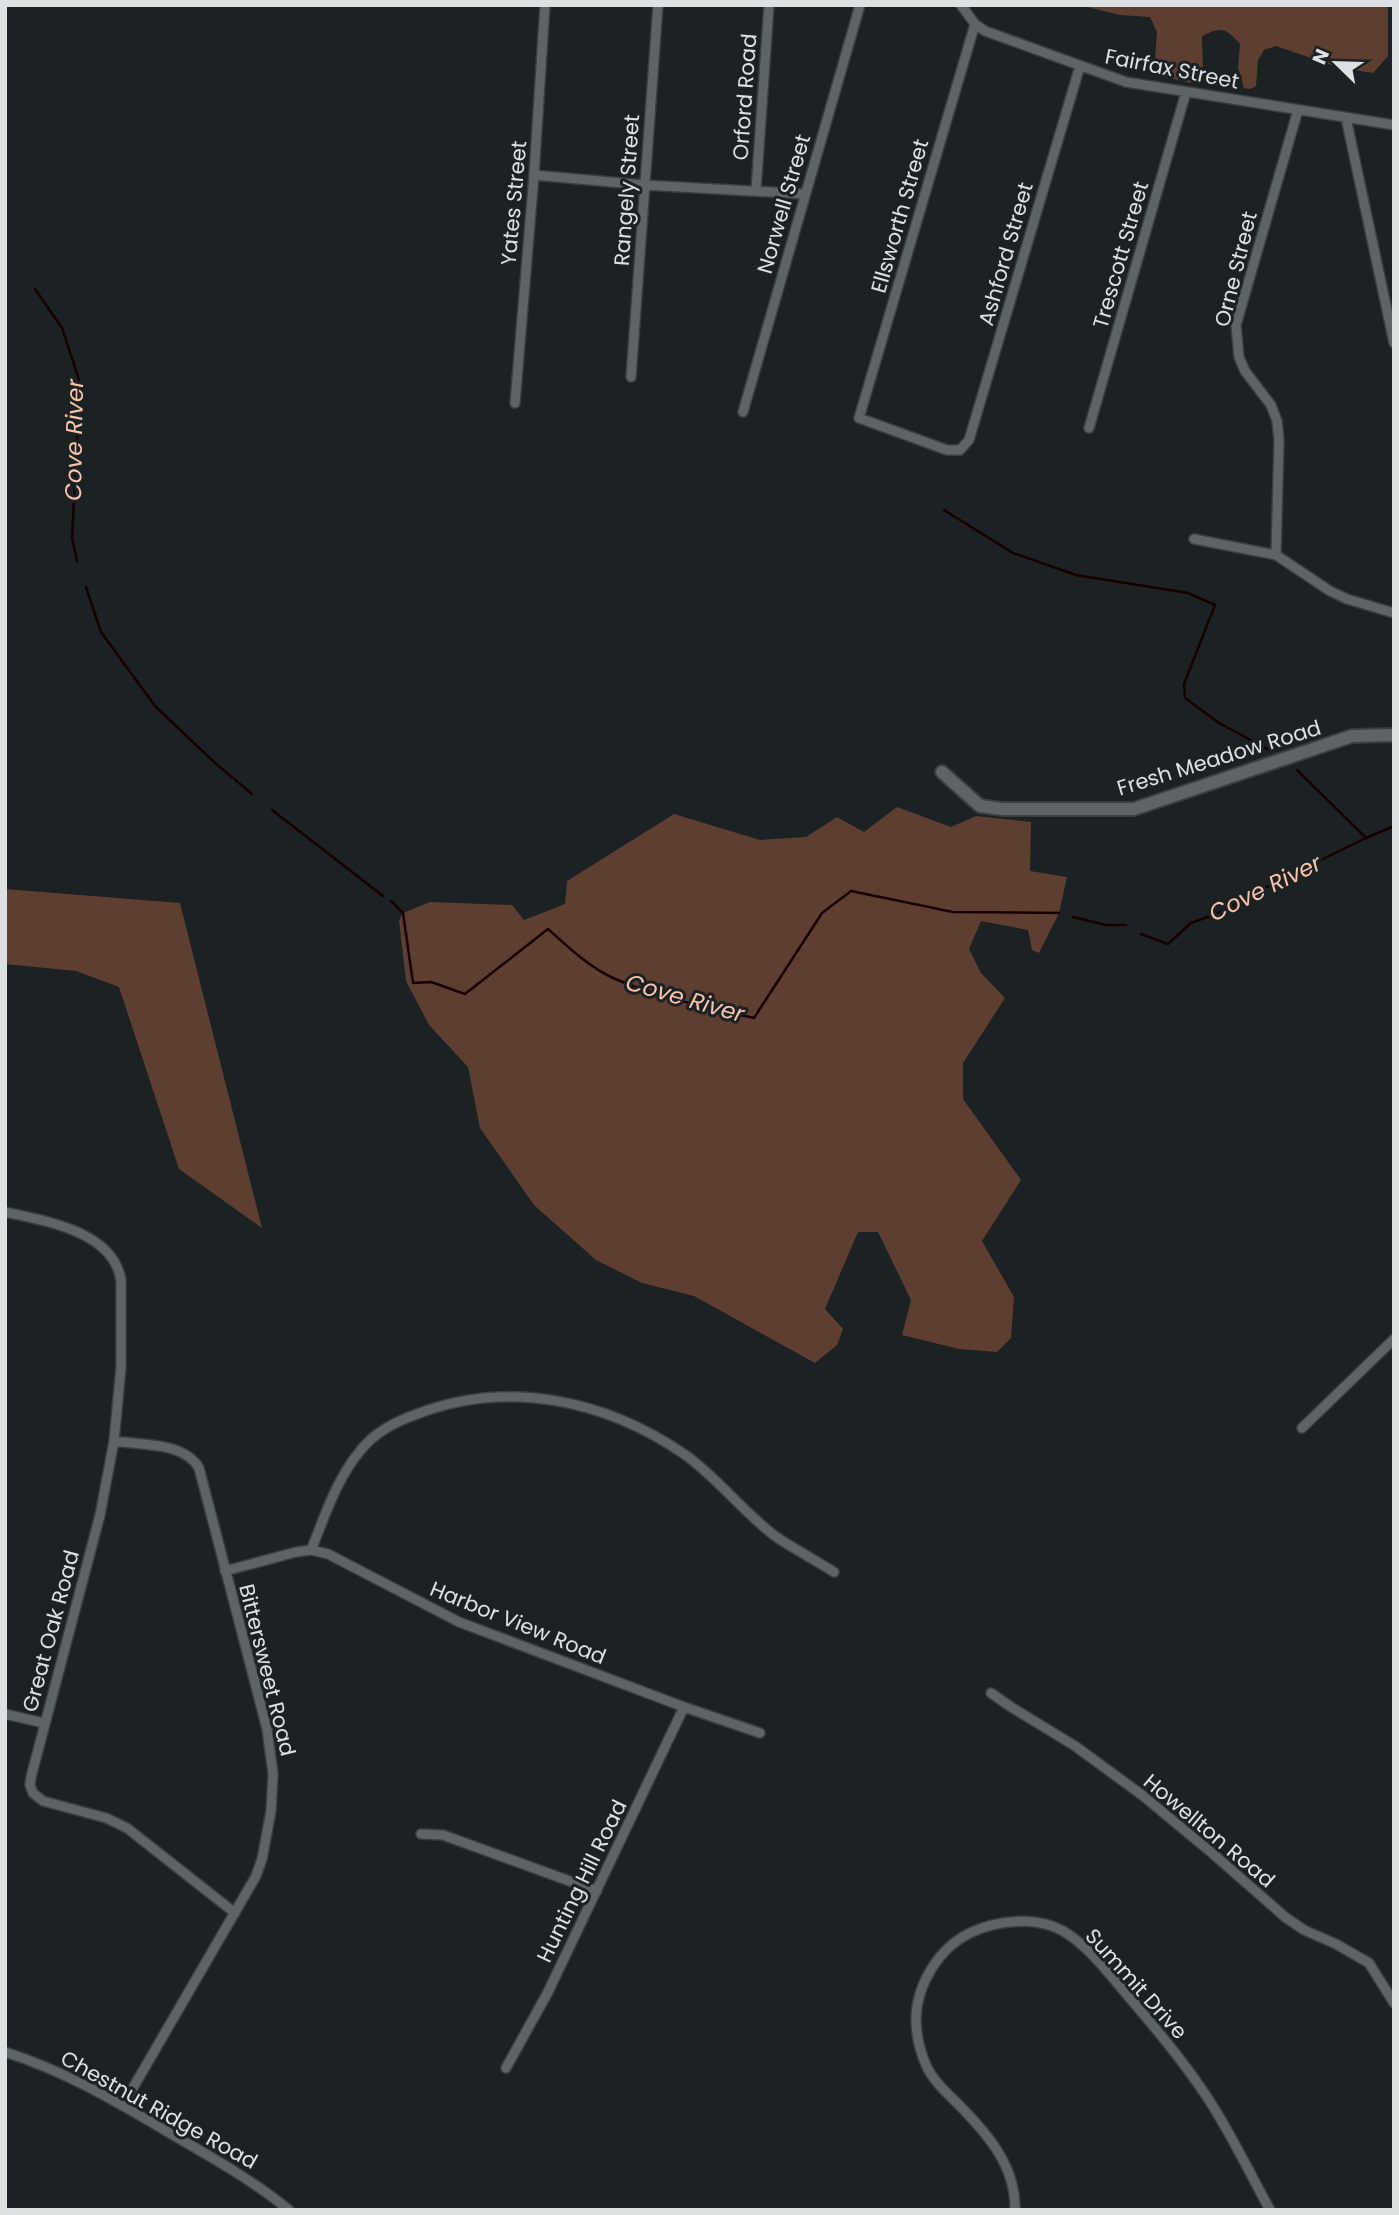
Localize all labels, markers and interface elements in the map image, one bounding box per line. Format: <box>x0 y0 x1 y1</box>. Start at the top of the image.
north arrow <box>1301 28 1371 98</box>
street label: Orford Road <box>726 33 763 161</box>
street label: Fairfax Street <box>1103 41 1242 96</box>
text: N <box>1306 45 1336 68</box>
street label: Rangely Street <box>607 113 646 267</box>
street label: Norwell Street <box>750 131 817 277</box>
street label: Ellsworth Street <box>864 136 935 296</box>
street label: Yates Street <box>494 139 533 267</box>
street label: Trescott Street <box>1086 178 1155 332</box>
street label: Ashford Street <box>971 179 1040 329</box>
street label: Orne Street <box>1207 208 1264 330</box>
water label: Cove River <box>57 377 91 501</box>
street label: Fresh Meadow Road <box>1113 713 1324 802</box>
water label: Cove River <box>1203 846 1328 929</box>
water label: Cove River <box>622 966 749 1031</box>
street label: Great Oak Road <box>15 1547 86 1715</box>
street label: Harbor View Road <box>426 1574 611 1671</box>
street label: Bittersweet Road <box>232 1581 303 1759</box>
street label: Howellton Road <box>1137 1767 1281 1894</box>
street label: Hunting Hill Road <box>530 1795 634 1967</box>
street label: Summit Drive <box>1079 1922 1194 2045</box>
street label: Chestnut Ridge Road <box>56 2043 263 2176</box>

